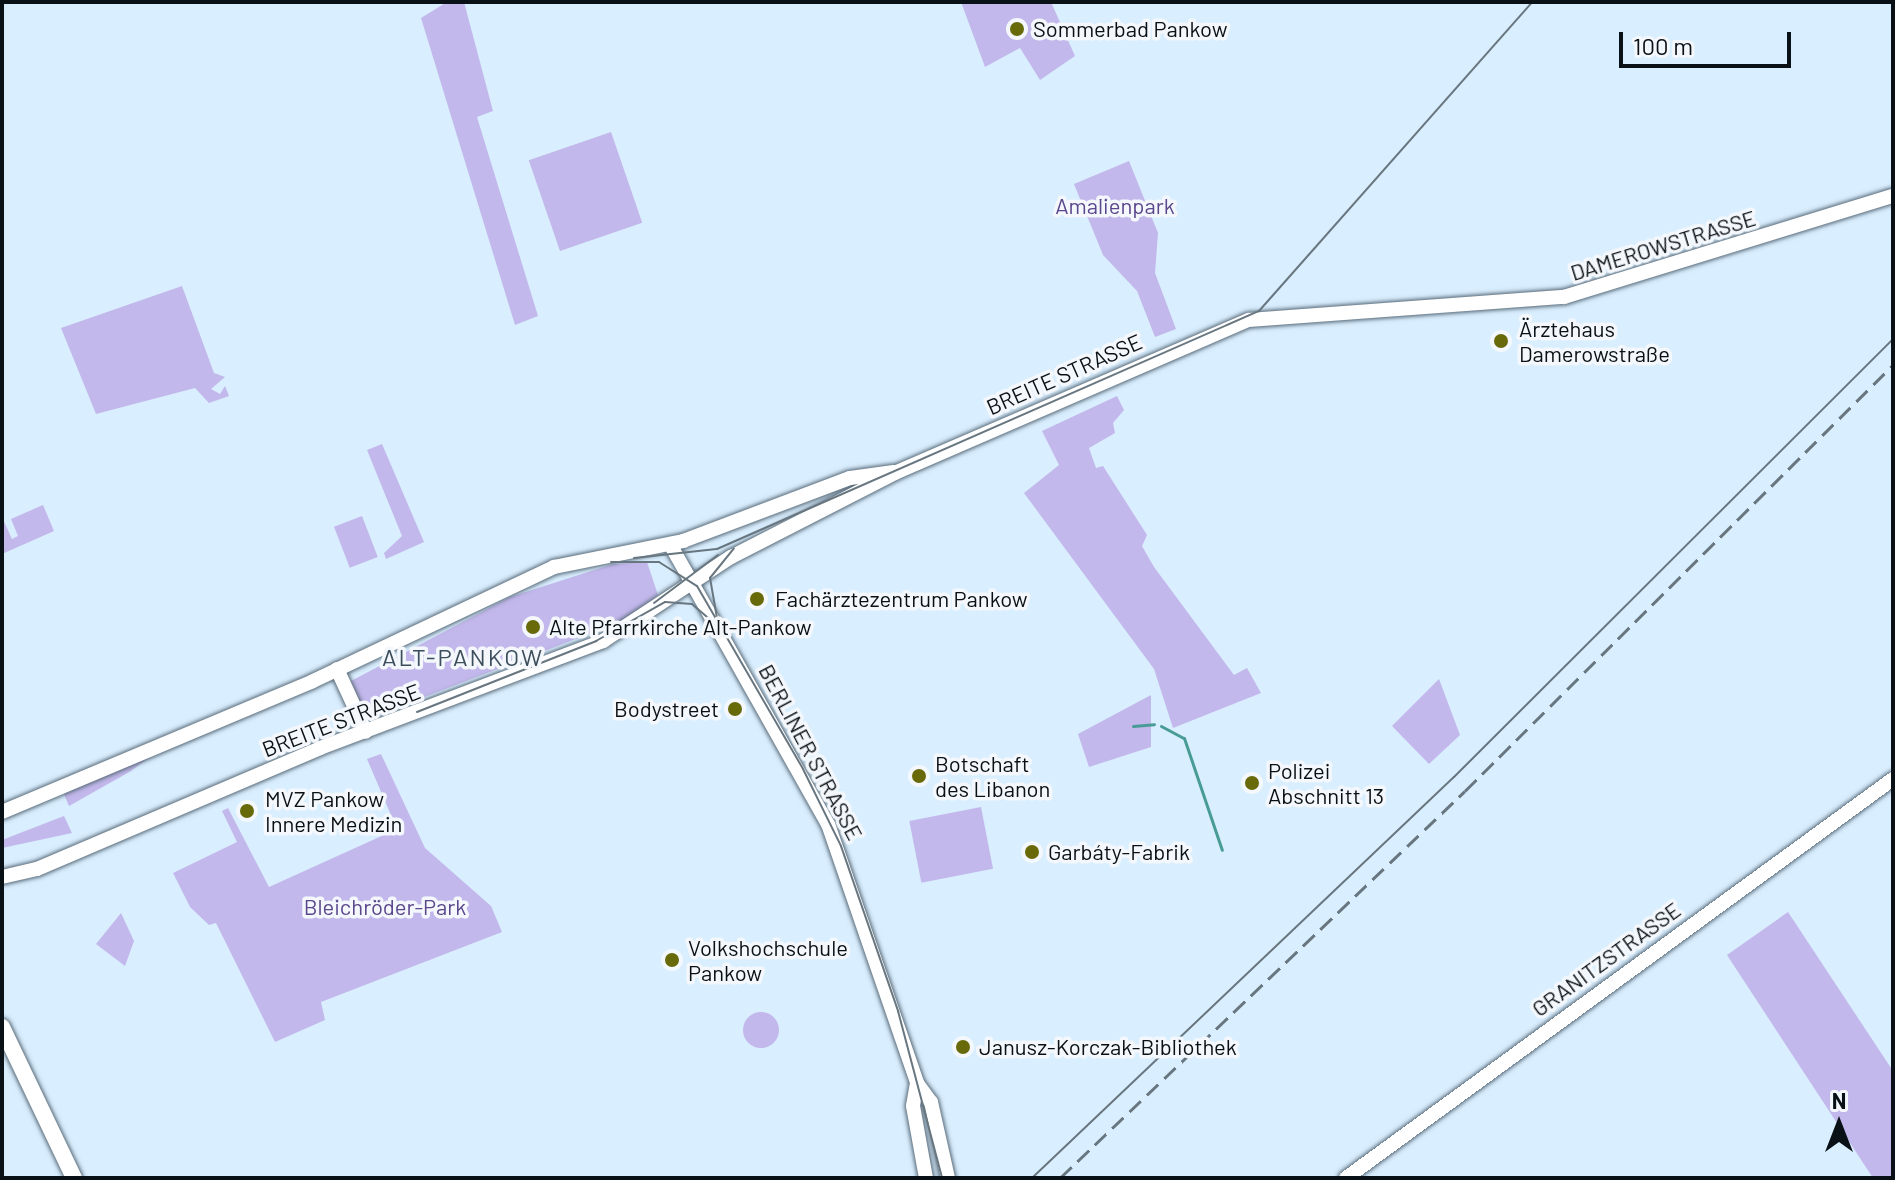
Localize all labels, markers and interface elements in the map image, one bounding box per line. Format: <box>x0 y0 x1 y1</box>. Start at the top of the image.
place label: Sommerbad Pankow <box>1033 16 1228 42</box>
scale bar <box>1623 16 1795 66</box>
marker: Sommerbad Pankow <box>1008 20 1026 38</box>
text: 100 m <box>1633 31 1693 60</box>
park label: Amalienpark <box>1055 193 1175 219</box>
street label: DAMEROWSTRASSE <box>1567 204 1759 286</box>
place label: Ärztehaus Damerowstraße <box>1519 315 1670 366</box>
street label: BREITE STRASSE <box>982 328 1146 420</box>
marker: Ärztehaus Damerowstraße <box>1490 330 1512 352</box>
place label: Fachärztezentrum Pankow <box>775 586 1028 612</box>
marker: Fachärztezentrum Pankow <box>746 588 768 610</box>
place label: Alte Pfarrkirche Alt-Pankow <box>549 614 812 640</box>
marker: Alte Pfarrkirche Alt-Pankow <box>524 618 542 636</box>
district label: ALT-PANKOW <box>382 643 544 671</box>
street label: BERLINER STRASSE <box>754 660 868 844</box>
street label: BREITE STRASSE <box>258 678 424 762</box>
place label: Bodystreet <box>614 696 719 722</box>
marker: Bodystreet <box>726 700 744 718</box>
place label: Botschaft des Libanon <box>935 750 1050 802</box>
place label: Polizei Abschnitt 13 <box>1268 757 1384 808</box>
marker: Botschaft des Libanon <box>910 767 928 785</box>
marker: Polizei Abschnitt 13 <box>1243 774 1261 792</box>
place label: MVZ Pankow Innere Medizin <box>265 785 402 836</box>
marker: MVZ Pankow Innere Medizin <box>236 800 258 822</box>
place label: Garbáty-Fabrik <box>1048 839 1190 865</box>
marker: Garbáty-Fabrik <box>1023 843 1041 861</box>
park label: Bleichröder-Park <box>304 894 466 920</box>
street label: GRANITZSTRASSE <box>1527 896 1685 1022</box>
place label: Volkshochschule Pankow <box>688 934 848 986</box>
marker: Volkshochschule Pankow <box>663 951 681 969</box>
place label: Janusz-Korczak-Bibliothek <box>979 1034 1237 1060</box>
marker: Janusz-Korczak-Bibliothek <box>954 1038 972 1056</box>
north arrow <box>1799 1084 1879 1164</box>
text: N <box>1832 1087 1846 1113</box>

